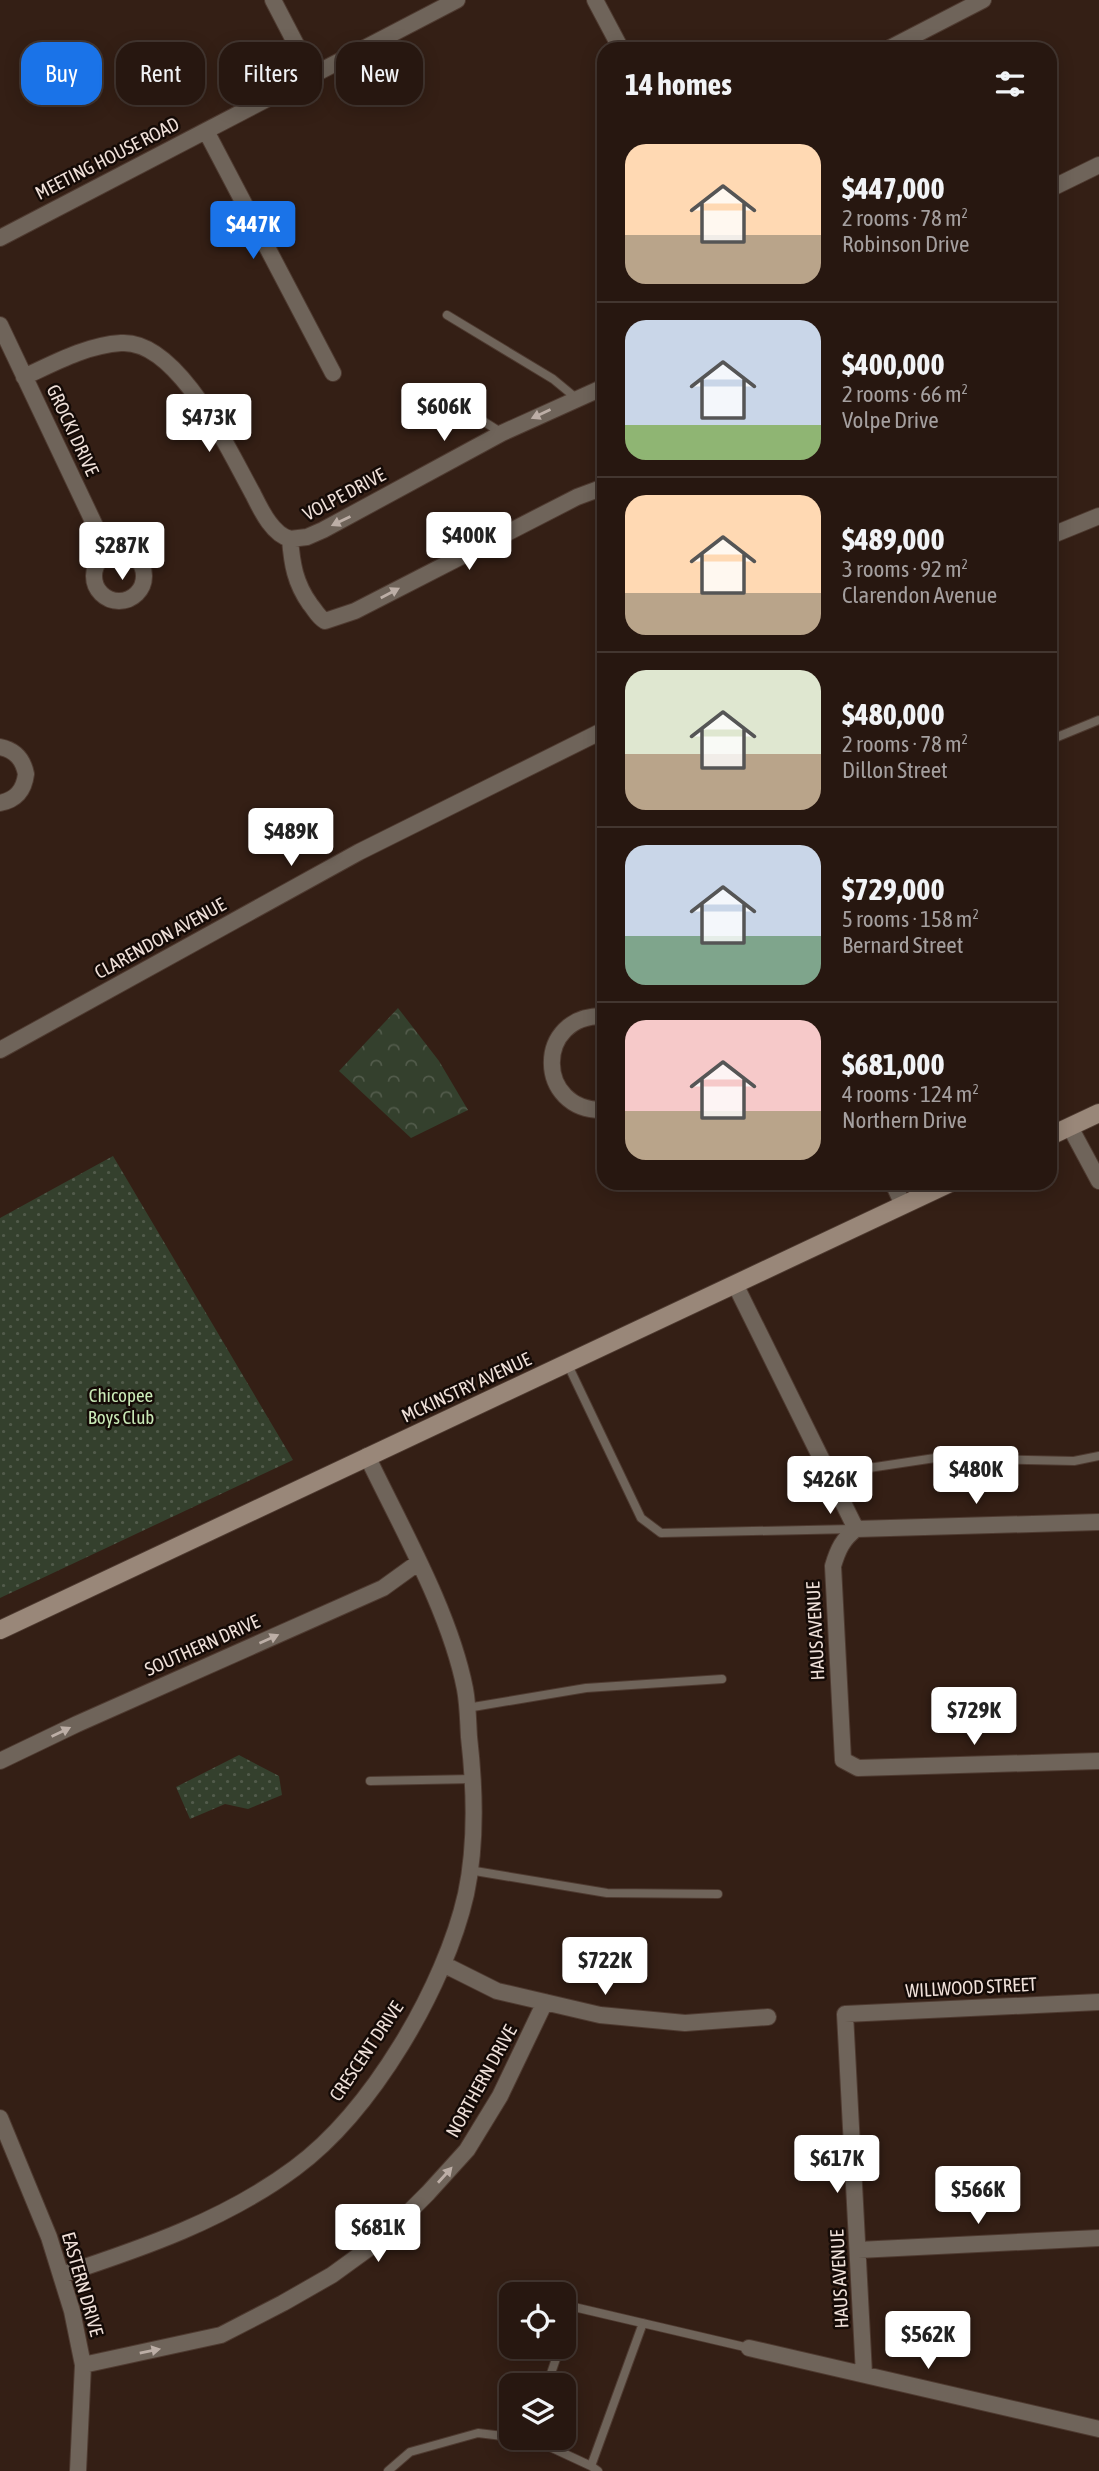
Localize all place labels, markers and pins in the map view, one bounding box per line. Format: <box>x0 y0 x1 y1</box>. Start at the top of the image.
pin: $447K <box>204 202 302 261</box>
pin: $606K <box>395 384 493 443</box>
pin: $473K <box>160 394 258 454</box>
pin: $400K <box>420 512 518 572</box>
pin: $287K <box>73 522 171 582</box>
pin: $489K <box>242 808 340 868</box>
pin: $480K <box>927 1446 1025 1506</box>
pin: $426K <box>781 1456 879 1516</box>
pin: $729K <box>925 1688 1023 1747</box>
pin: $722K <box>556 1938 654 1997</box>
pin: $617K <box>788 2136 886 2195</box>
pin: $566K <box>929 2166 1027 2226</box>
pin: $681K <box>329 2204 427 2264</box>
pin: $562K <box>879 2312 977 2371</box>

